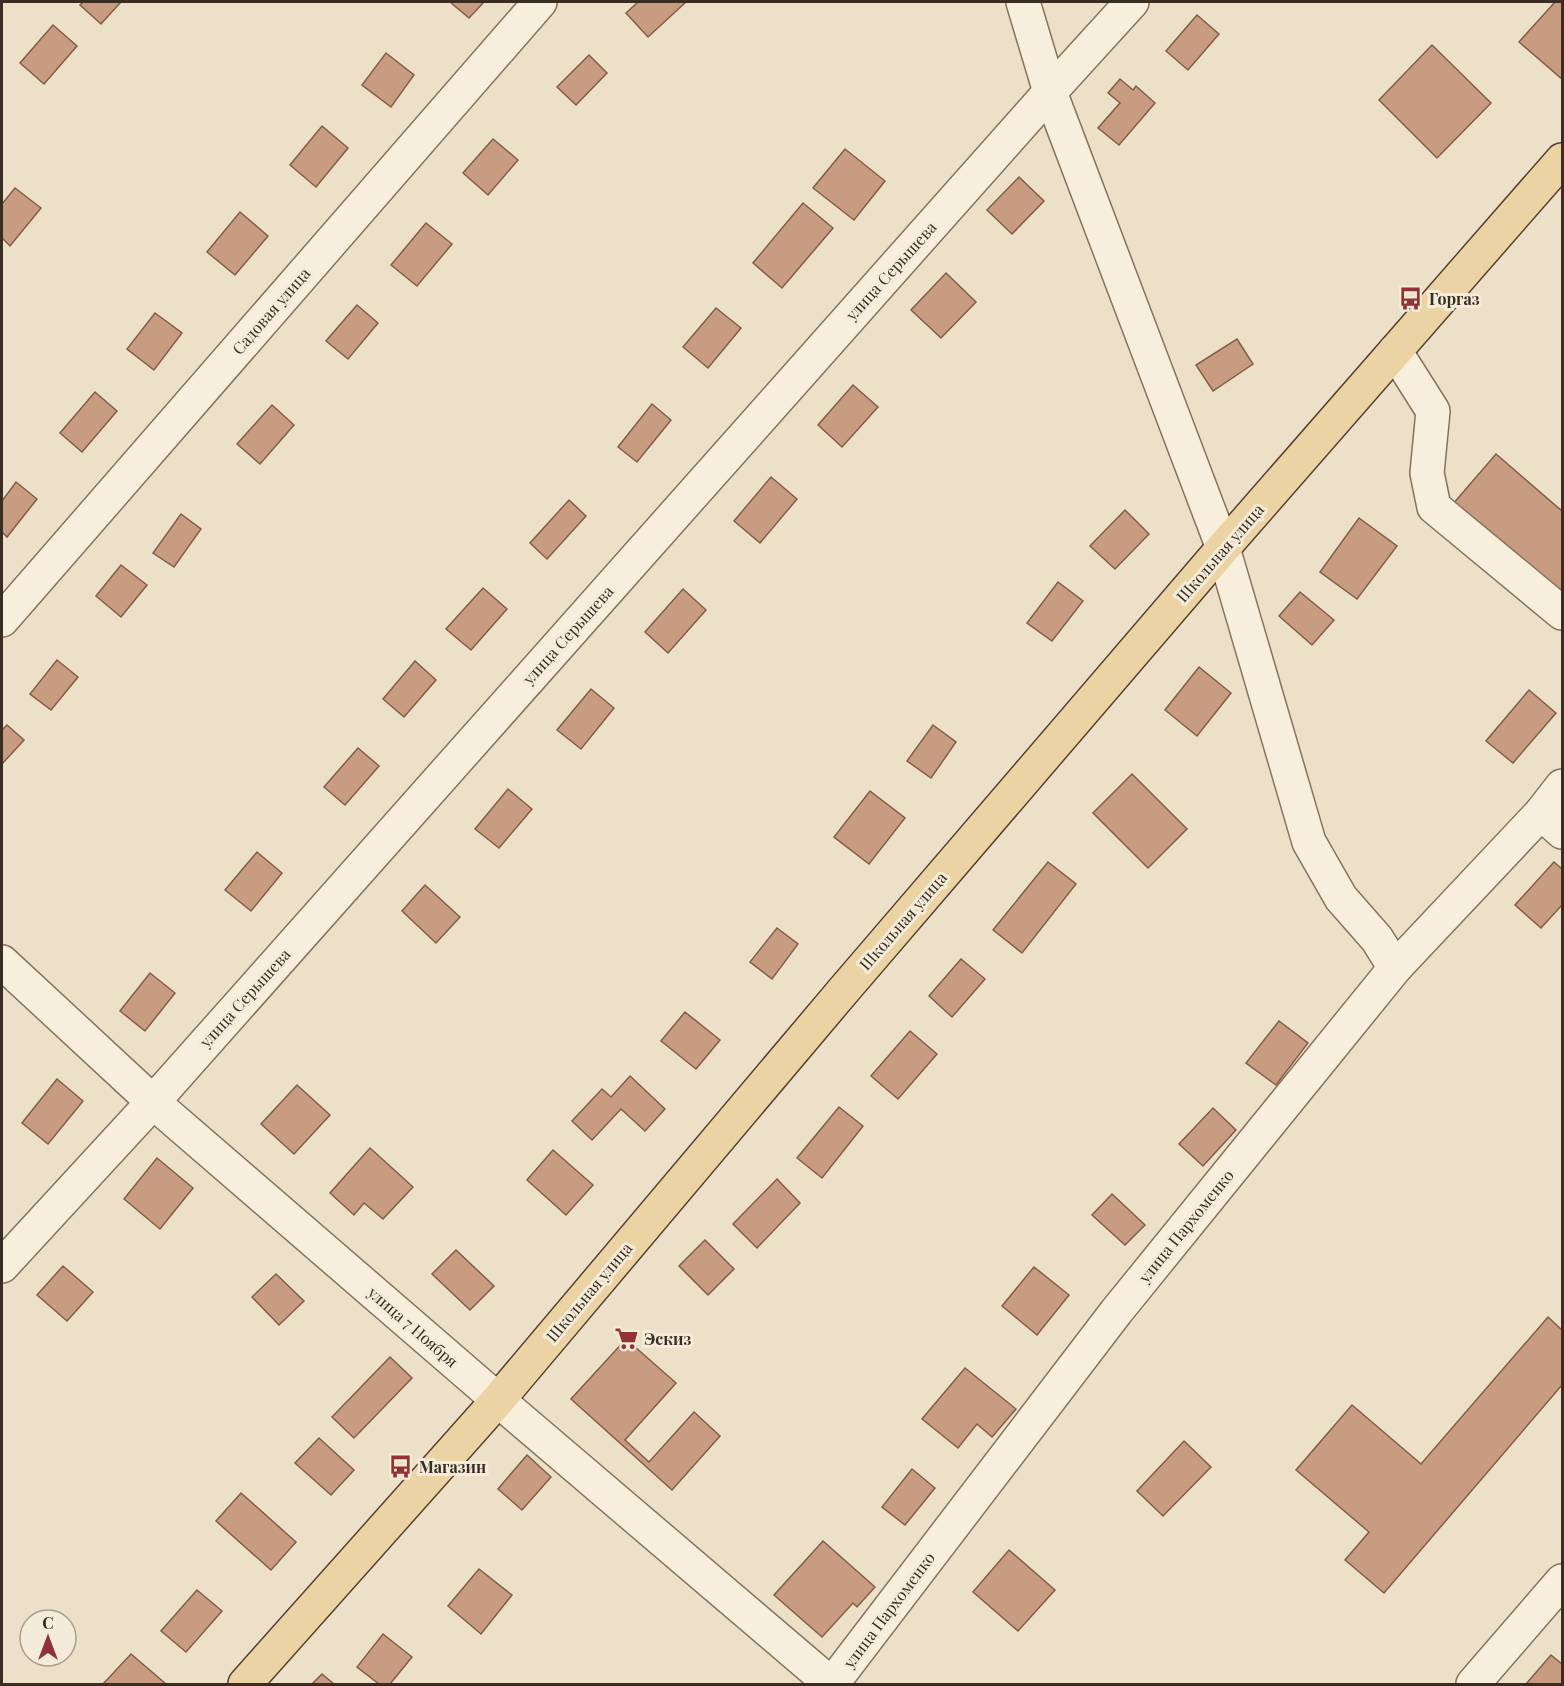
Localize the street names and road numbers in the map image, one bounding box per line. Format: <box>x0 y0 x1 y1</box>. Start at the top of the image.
street label: улица Серышева <box>840 217 941 325</box>
street label: Садовая улица <box>227 263 314 359</box>
street label: Школьная улица <box>1171 499 1268 606</box>
street label: улица Серышева <box>517 581 618 689</box>
street label: Школьная улица <box>854 867 951 974</box>
street label: улица Серышева <box>194 944 295 1052</box>
street label: улица Пархоменко <box>1133 1165 1238 1287</box>
street label: Школьная улица <box>541 1238 636 1346</box>
street label: улица 7 Ноября <box>363 1281 463 1372</box>
street label: улица Пархоменко <box>838 1547 939 1673</box>

